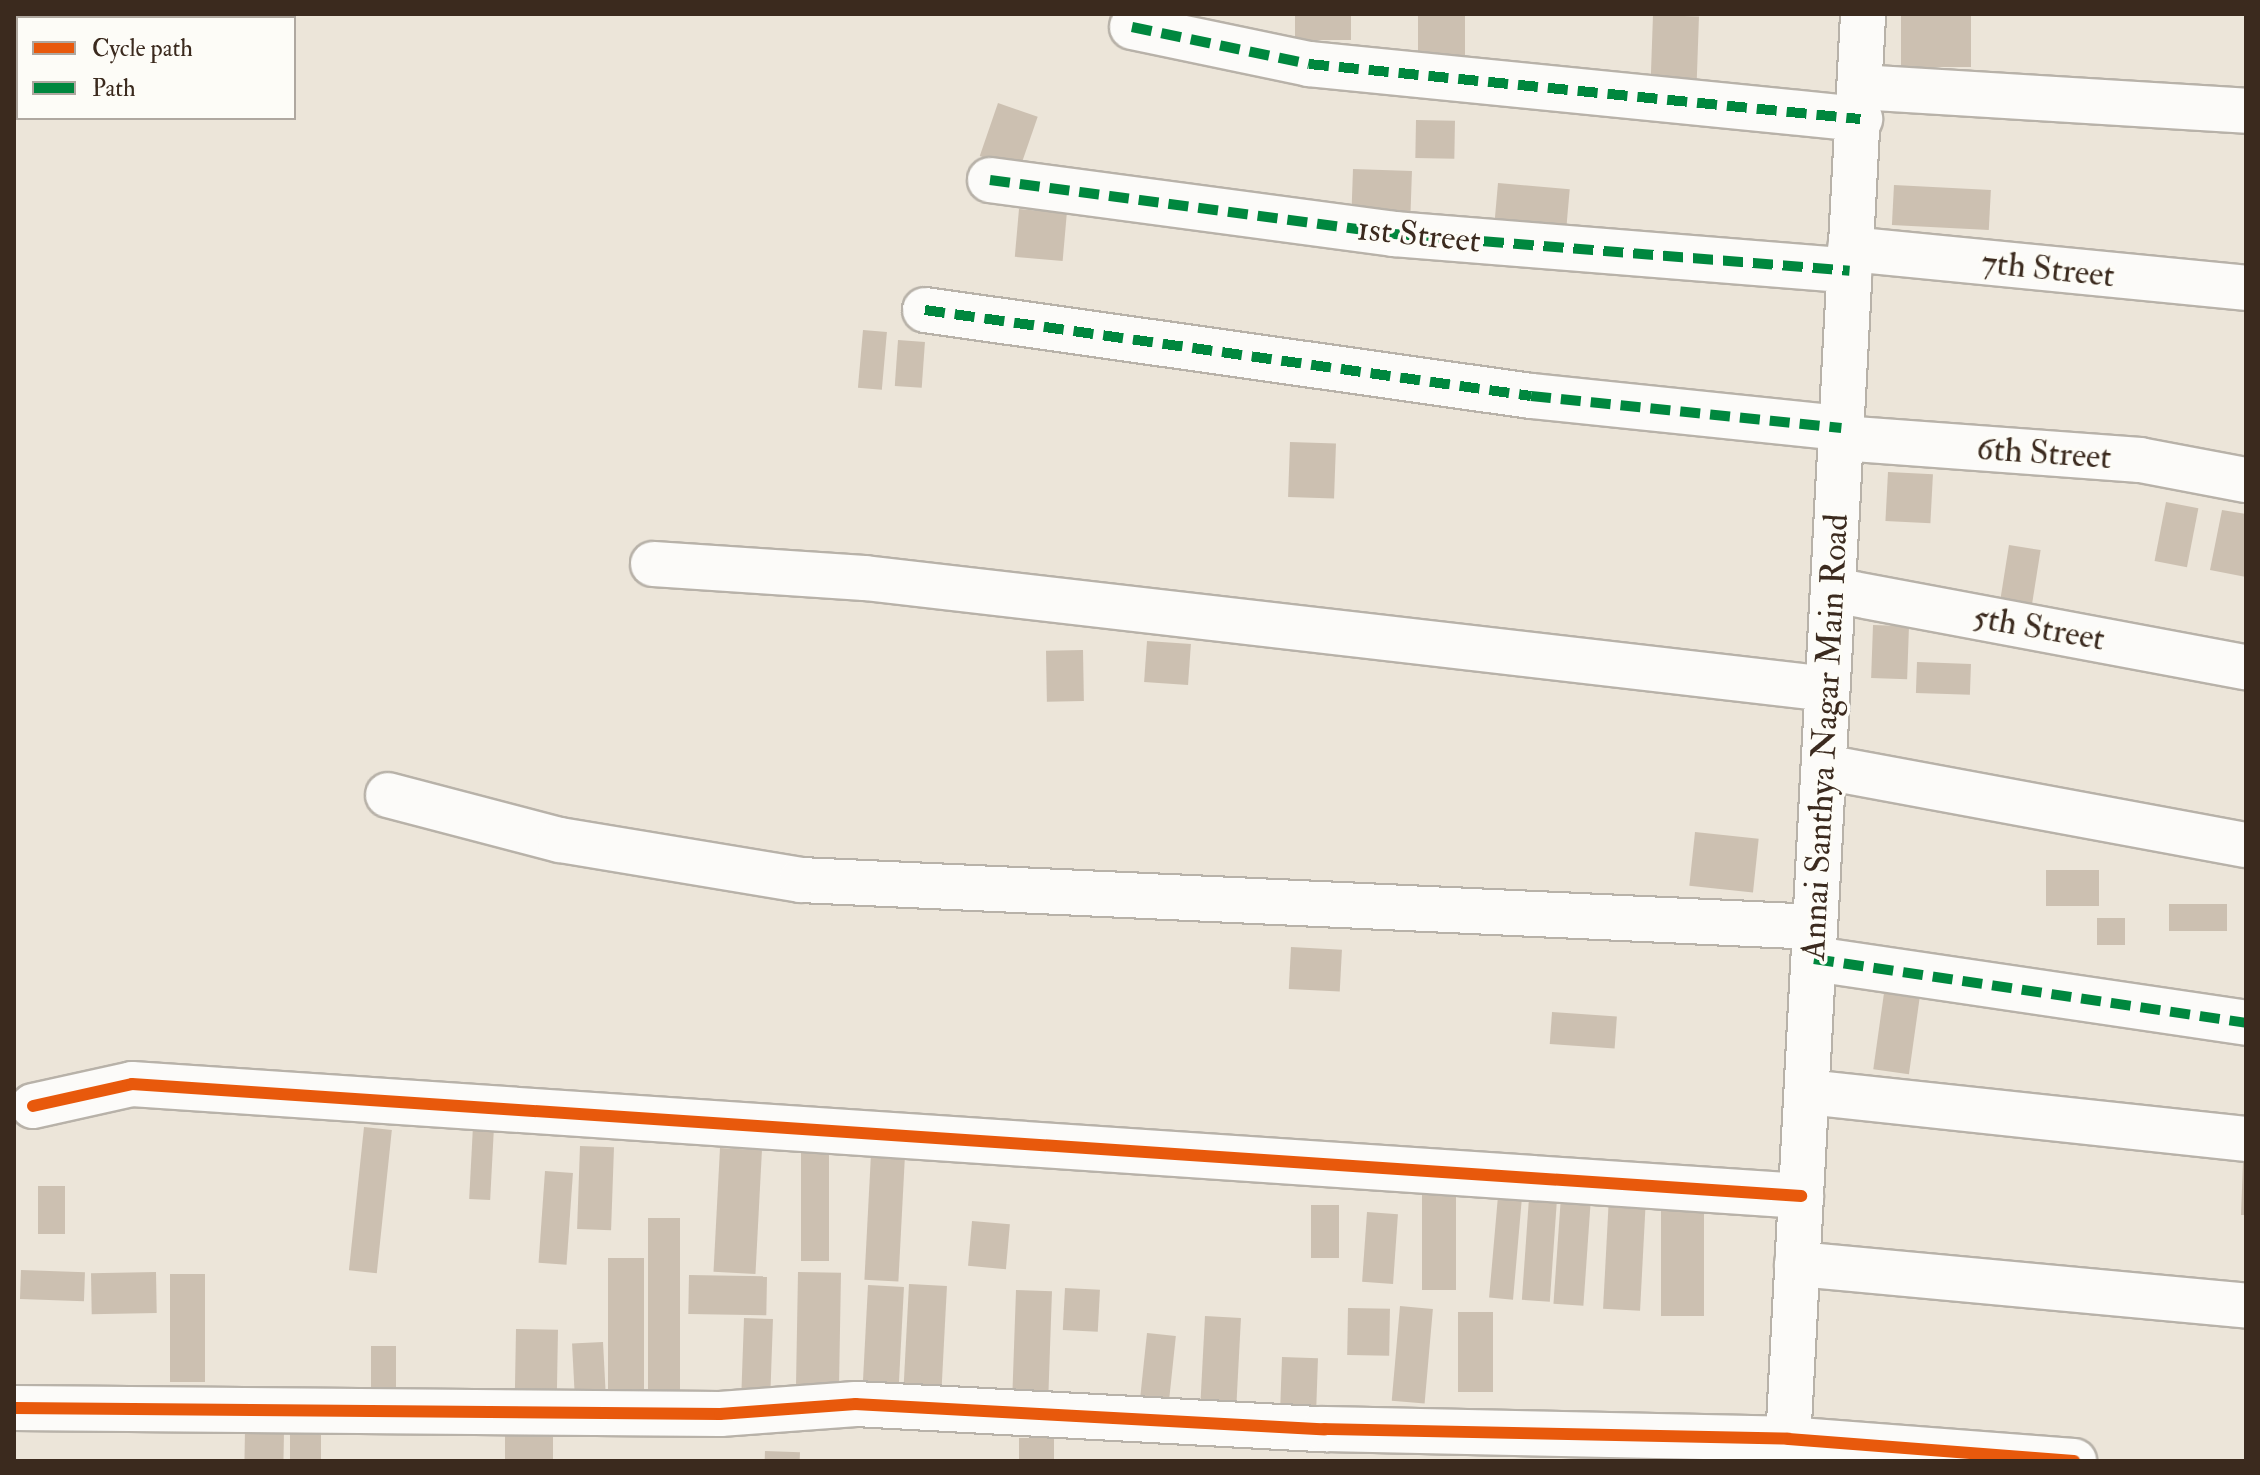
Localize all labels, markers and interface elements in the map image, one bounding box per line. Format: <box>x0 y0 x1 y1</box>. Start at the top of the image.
legend <box>16 16 296 120</box>
text: Cycle path <box>92 33 193 64</box>
text: Path <box>92 73 136 104</box>
street label: 1st Street <box>1355 208 1483 262</box>
street label: 7th Street <box>1979 242 2117 296</box>
street label: 6th Street <box>1975 428 2113 478</box>
street label: Annai Santhya Nagar Main Road <box>1793 513 1857 961</box>
street label: 5th Street <box>1970 596 2108 660</box>

